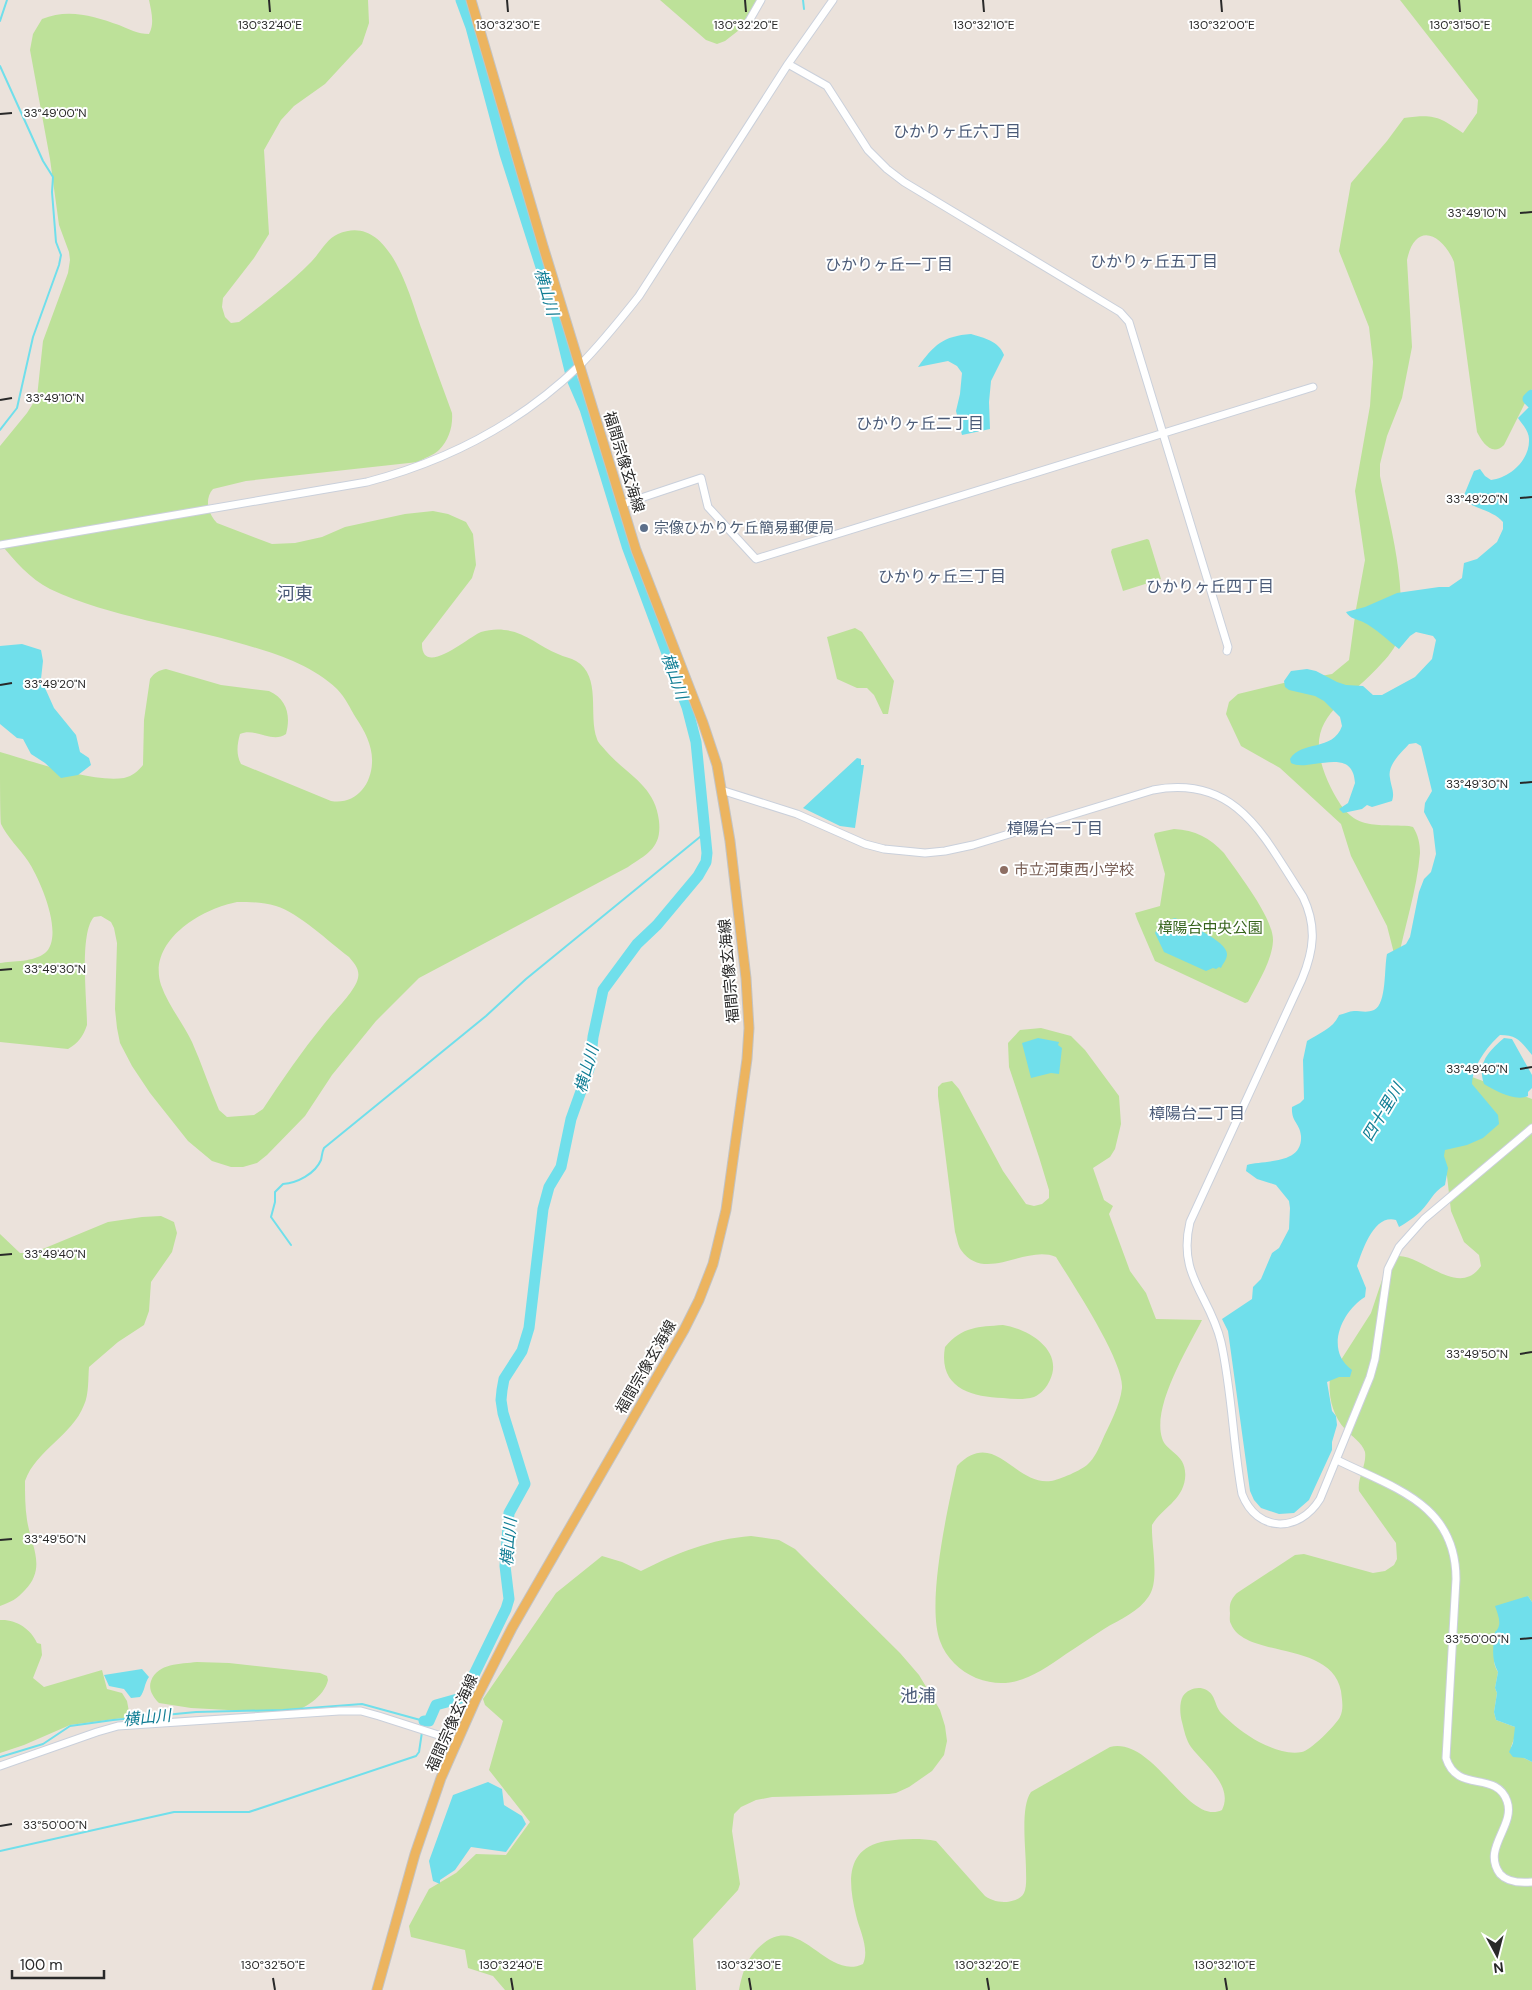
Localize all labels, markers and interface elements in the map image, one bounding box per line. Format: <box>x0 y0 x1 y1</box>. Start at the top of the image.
text: 130°32'40"E <box>238 17 302 33</box>
text: 130°32'30"E <box>476 17 541 33</box>
text: 130°32'20"E <box>714 17 778 33</box>
text: 130°32'10"E <box>953 17 1015 33</box>
text: 130°32'00"E <box>1189 17 1255 33</box>
text: 130°31'50"E <box>1429 17 1491 33</box>
text: 33°49'00"N <box>23 105 87 121</box>
district label: ひかりヶ丘六丁目 <box>893 121 1021 142</box>
text: 33°49'10"N <box>1448 205 1506 221</box>
district label: ひかりヶ丘五丁目 <box>1090 251 1218 272</box>
district label: ひかりヶ丘一丁目 <box>825 254 953 275</box>
water label: 横山川 <box>530 266 564 320</box>
text: 33°49'10"N <box>26 390 84 406</box>
street label: 福間宗像玄海線 <box>599 409 649 515</box>
district label: ひかりヶ丘二丁目 <box>856 413 984 434</box>
text: 33°49'20"N <box>1446 491 1508 507</box>
place label: 宗像ひかりケ丘簡易郵便局 <box>654 518 834 538</box>
marker: 宗像ひかりケ丘簡易郵便局 <box>638 522 650 534</box>
district label: ひかりヶ丘三丁目 <box>878 566 1006 587</box>
district label: ひかりヶ丘四丁目 <box>1146 576 1274 597</box>
district label: 河東 <box>277 582 313 606</box>
water label: 横山川 <box>656 650 693 704</box>
text: 33°49'20"N <box>24 676 86 692</box>
text: 33°49'30"N <box>1446 776 1508 792</box>
district label: 樟陽台一丁目 <box>1007 818 1103 839</box>
place label: 市立河東西小学校 <box>1014 860 1134 880</box>
marker: 市立河東西小学校 <box>998 864 1010 876</box>
street label: 福間宗像玄海線 <box>714 918 744 1024</box>
park label: 樟陽台中央公園 <box>1157 918 1263 938</box>
text: 33°49'30"N <box>24 961 86 977</box>
water label: 横山川 <box>570 1041 604 1095</box>
text: 33°49'40"N <box>1446 1061 1508 1077</box>
water label: 四十里川 <box>1357 1078 1409 1145</box>
district label: 樟陽台二丁目 <box>1149 1103 1245 1124</box>
text: 33°49'40"N <box>24 1246 86 1262</box>
street label: 福間宗像玄海線 <box>611 1317 681 1417</box>
text: 33°49'50"N <box>1446 1346 1508 1362</box>
water label: 横山川 <box>496 1515 521 1567</box>
text: 33°49'50"N <box>24 1531 86 1547</box>
text: 33°50'00"N <box>1445 1631 1509 1647</box>
street label: 福間宗像玄海線 <box>422 1671 482 1775</box>
district label: 池浦 <box>900 1684 936 1708</box>
water label: 横山川 <box>122 1704 174 1730</box>
text: 33°50'00"N <box>23 1817 87 1833</box>
north arrow <box>1472 1930 1522 1980</box>
scale bar <box>12 1948 105 1980</box>
text: 100 m <box>20 1955 63 1975</box>
text: 130°32'50"E <box>241 1957 305 1973</box>
text: 130°32'40"E <box>479 1957 543 1973</box>
text: 130°32'30"E <box>717 1957 782 1973</box>
text: 130°32'20"E <box>955 1957 1019 1973</box>
text: 130°32'10"E <box>1194 1957 1256 1973</box>
text: N <box>1492 1958 1505 1977</box>

